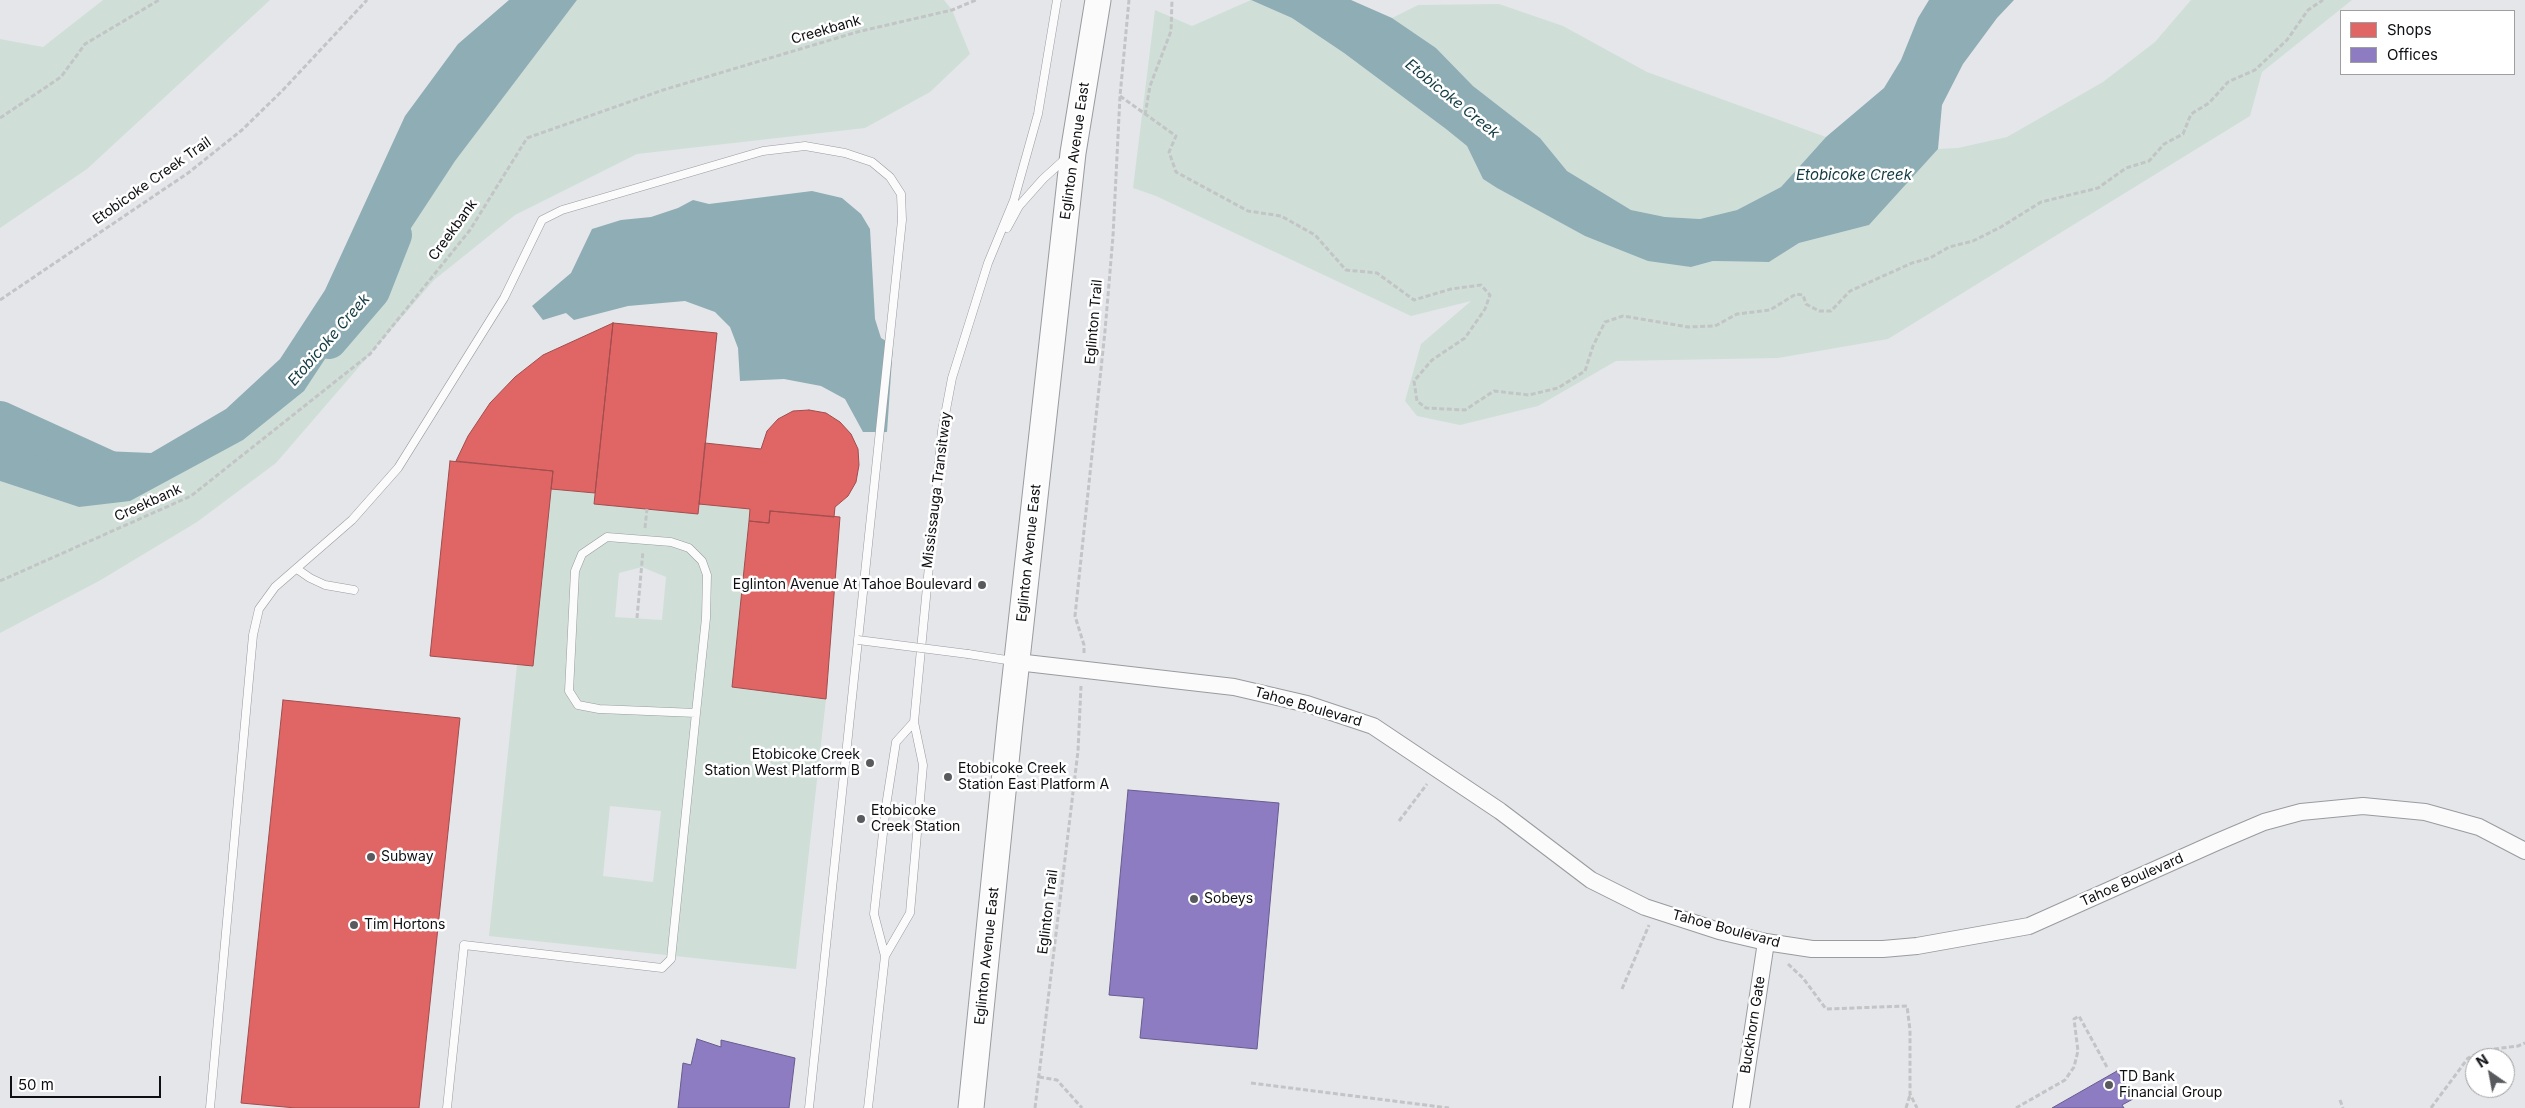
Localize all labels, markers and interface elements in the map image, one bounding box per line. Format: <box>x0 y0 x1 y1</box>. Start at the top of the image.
legend <box>2340 10 2515 75</box>
street label: Creekbank <box>789 12 863 48</box>
text: Shops <box>2387 20 2432 39</box>
text: Offices <box>2387 45 2438 64</box>
water label: Etobicoke Creek <box>1401 56 1503 142</box>
street label: Eglinton Avenue East <box>1057 81 1093 221</box>
street label: Etobicoke Creek Trail <box>90 134 214 228</box>
water label: Etobicoke Creek <box>1796 166 1912 184</box>
street label: Creekbank <box>425 196 481 264</box>
street label: Eglinton Trail <box>1082 279 1106 365</box>
water label: Etobicoke Creek <box>284 290 374 390</box>
street label: Mississauga Transitway <box>919 411 955 569</box>
street label: Creekbank <box>112 481 184 525</box>
street label: Eglinton Avenue East <box>1013 483 1045 623</box>
place label: Eglinton Avenue At Tahoe Boulevard <box>733 577 972 593</box>
marker: Eglinton Avenue At Tahoe Boulevard <box>976 579 988 591</box>
street label: Tahoe Boulevard <box>1252 684 1364 730</box>
place label: Etobicoke Creek Station West Platform B <box>704 747 860 780</box>
marker: Etobicoke Creek Station West Platform B <box>864 757 876 769</box>
place label: Etobicoke Creek Station East Platform A <box>958 761 1109 794</box>
marker: Etobicoke Creek Station East Platform A <box>942 771 954 783</box>
place label: Etobicoke Creek Station <box>871 803 960 836</box>
marker: Etobicoke Creek Station <box>855 813 867 825</box>
place label: Subway <box>381 849 434 865</box>
street label: Tahoe Boulevard <box>2078 850 2186 910</box>
marker: Subway <box>365 851 377 863</box>
street label: Eglinton Trail <box>1034 869 1062 955</box>
street label: Eglinton Avenue East <box>971 886 1003 1026</box>
place label: Sobeys <box>1204 891 1253 907</box>
marker: Sobeys <box>1188 893 1200 905</box>
street label: Tahoe Boulevard <box>1670 907 1782 951</box>
place label: Tim Hortons <box>364 917 445 933</box>
marker: Tim Hortons <box>348 919 360 931</box>
street label: Buckhorn Gate <box>1737 975 1769 1075</box>
north arrow <box>2465 1048 2515 1098</box>
text: N <box>2473 1051 2491 1071</box>
scale bar <box>12 1066 164 1098</box>
place label: TD Bank Financial Group <box>2119 1069 2222 1102</box>
text: 50 m <box>18 1075 54 1094</box>
marker: TD Bank Financial Group <box>2103 1079 2115 1091</box>

